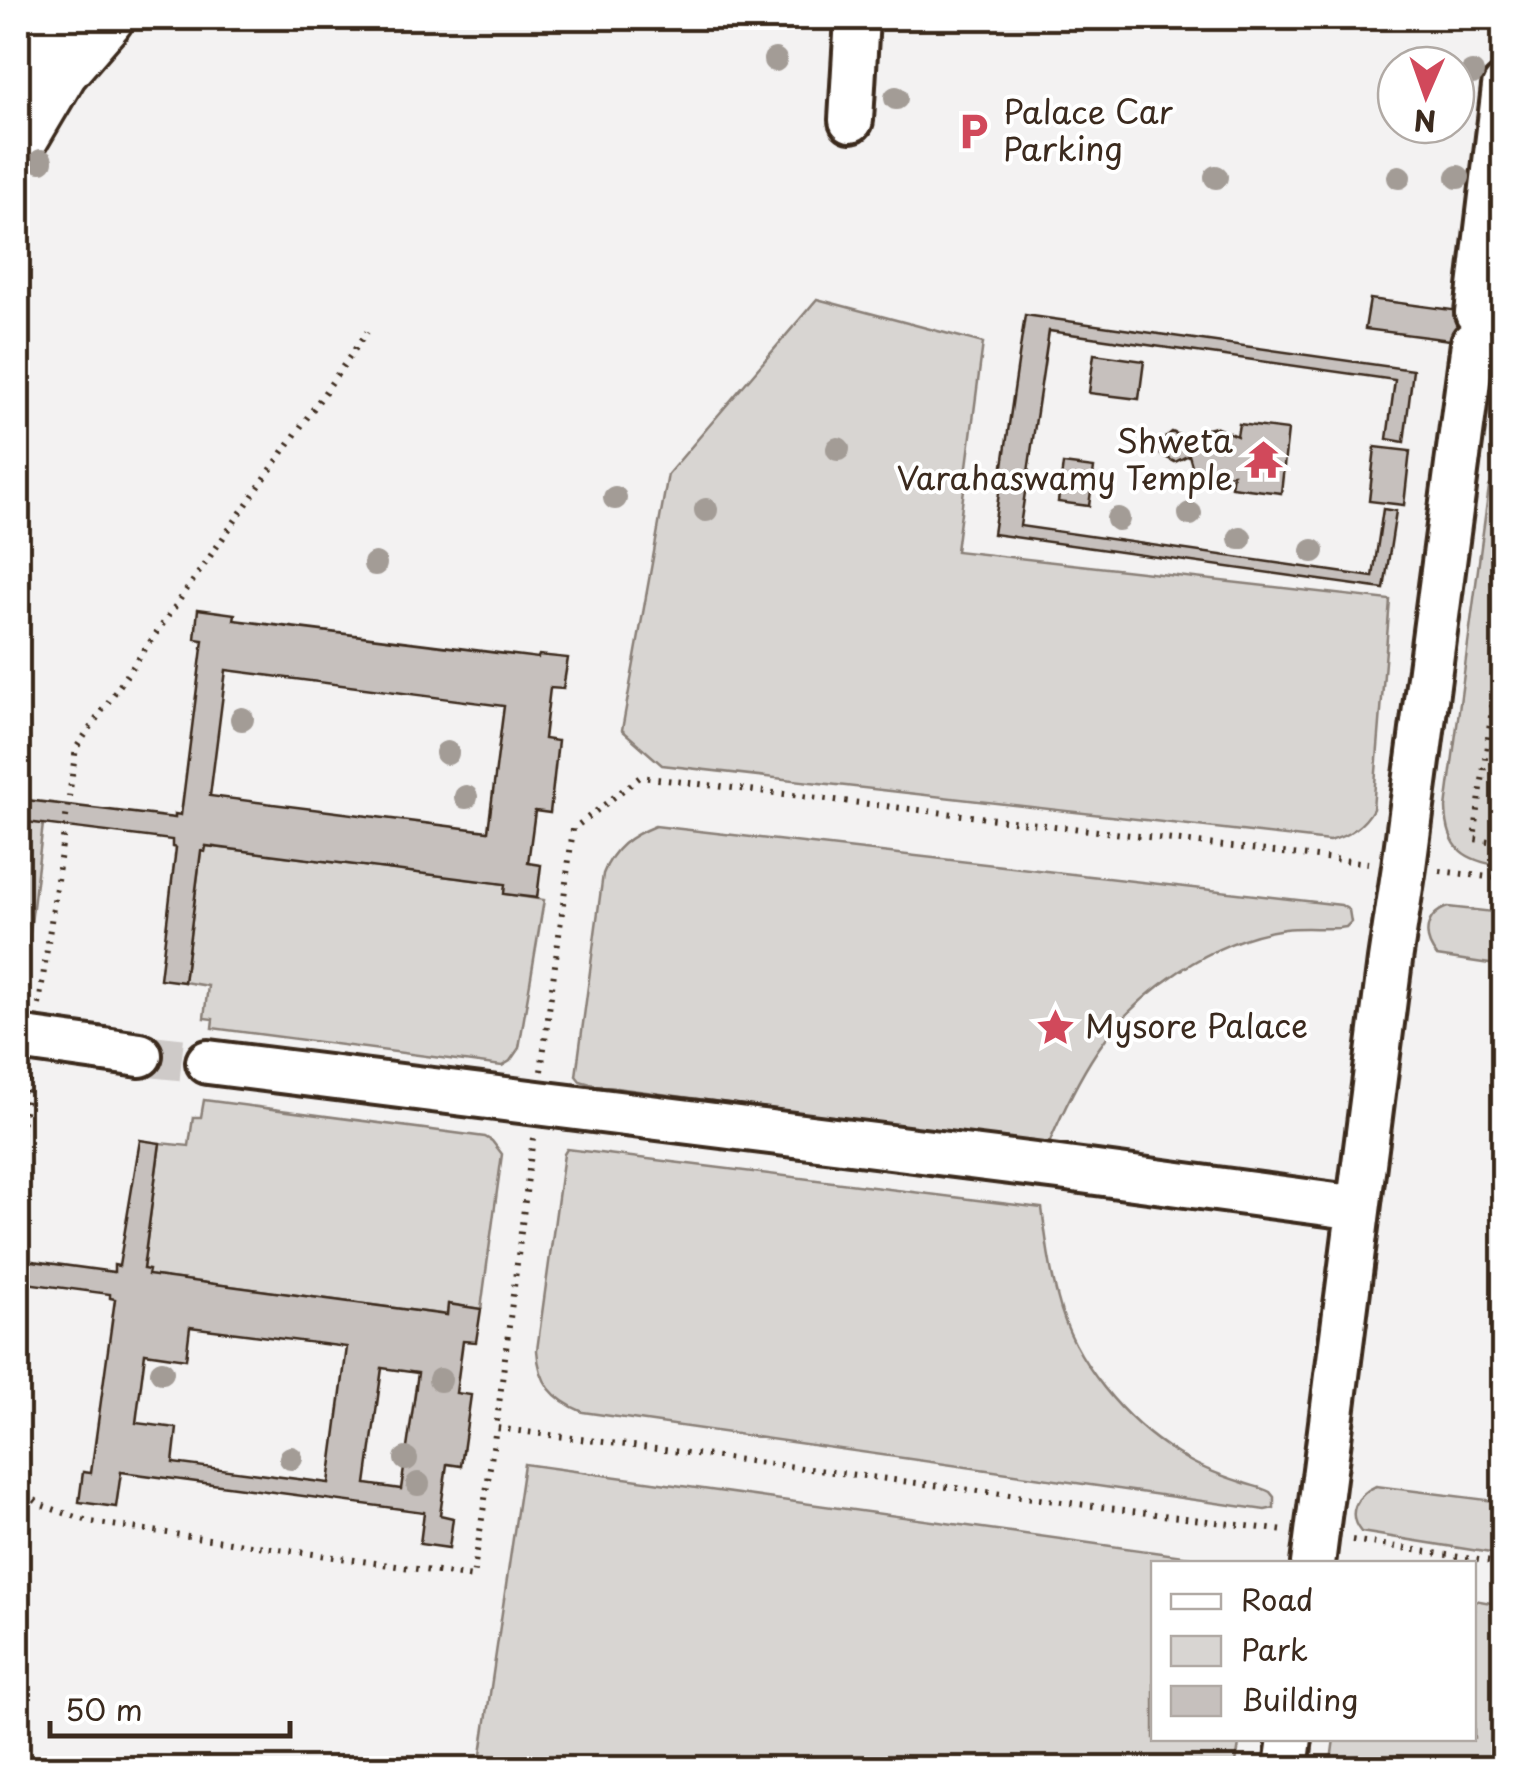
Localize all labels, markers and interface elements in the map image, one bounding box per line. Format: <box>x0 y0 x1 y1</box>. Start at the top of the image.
north arrow <box>1376 45 1476 145</box>
place label: Palace Car Parking <box>1003 87 1174 172</box>
text: N <box>1413 100 1437 143</box>
parking icon: Palace Car Parking <box>952 110 994 152</box>
place label: Shweta Varahaswamy Temple <box>897 416 1233 501</box>
temple icon: Shweta Varahaswamy Temple <box>1242 439 1284 481</box>
place label: Mysore Palace <box>1085 1001 1308 1049</box>
place icon: Mysore Palace <box>1034 1006 1076 1048</box>
legend <box>1151 1561 1476 1741</box>
text: Road <box>1241 1576 1314 1621</box>
text: Park <box>1241 1626 1308 1671</box>
scale bar <box>50 1676 290 1738</box>
text: Building <box>1241 1676 1358 1721</box>
text: 50 m <box>65 1686 143 1731</box>

